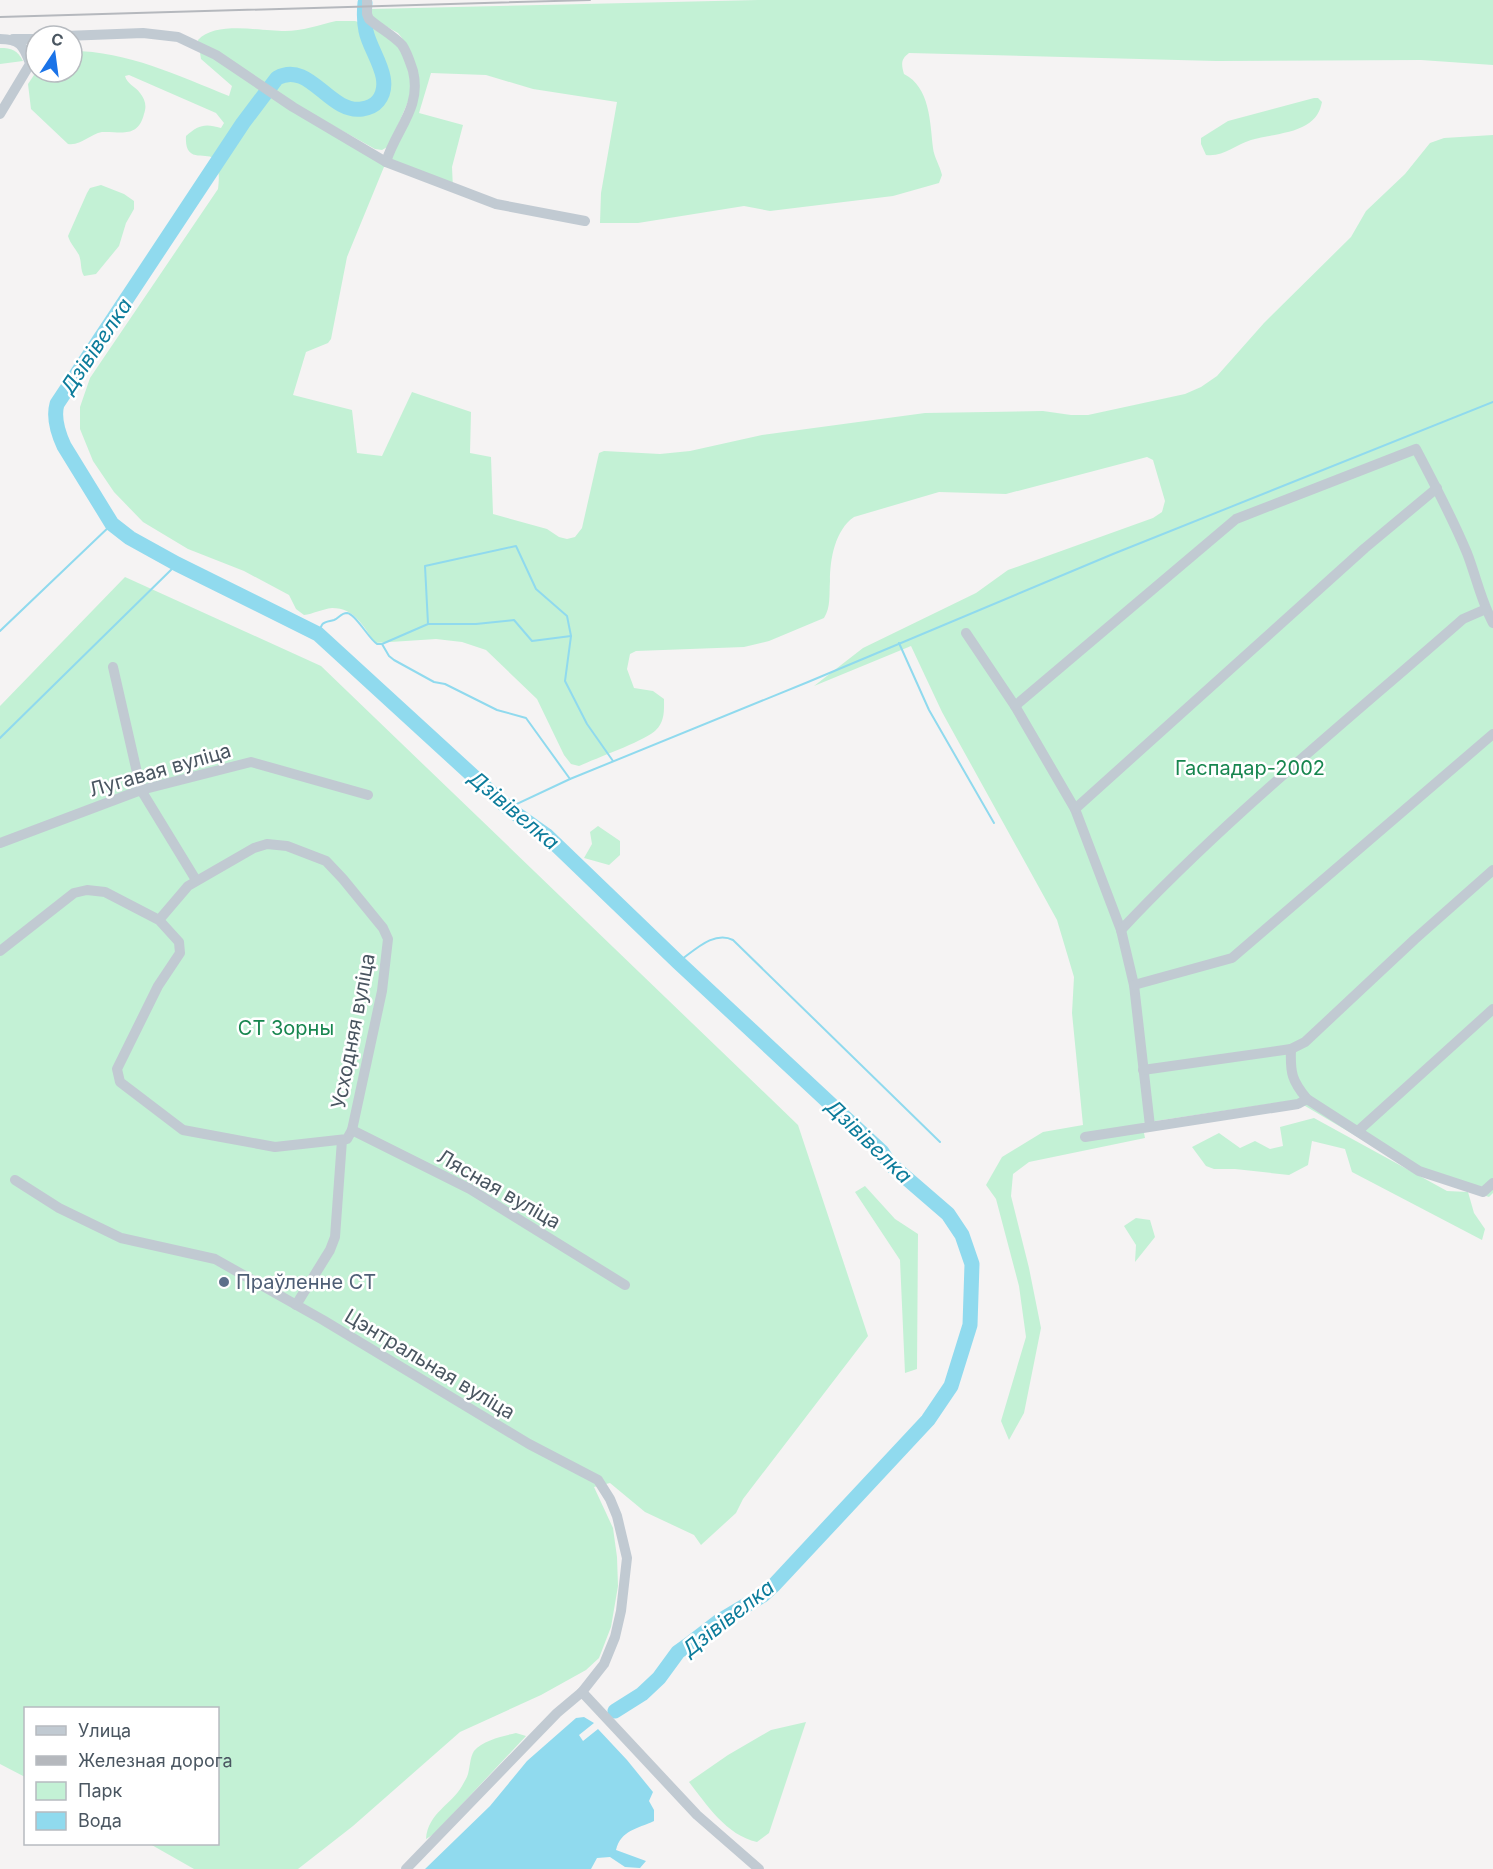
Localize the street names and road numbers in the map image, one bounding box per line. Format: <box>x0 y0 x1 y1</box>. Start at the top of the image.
street label: Лугавая вуліца <box>86 738 234 802</box>
street label: Усходняя вуліца <box>326 951 380 1111</box>
street label: Лясная вуліца <box>433 1144 565 1234</box>
street label: Цэнтральная вуліца <box>340 1304 520 1424</box>

